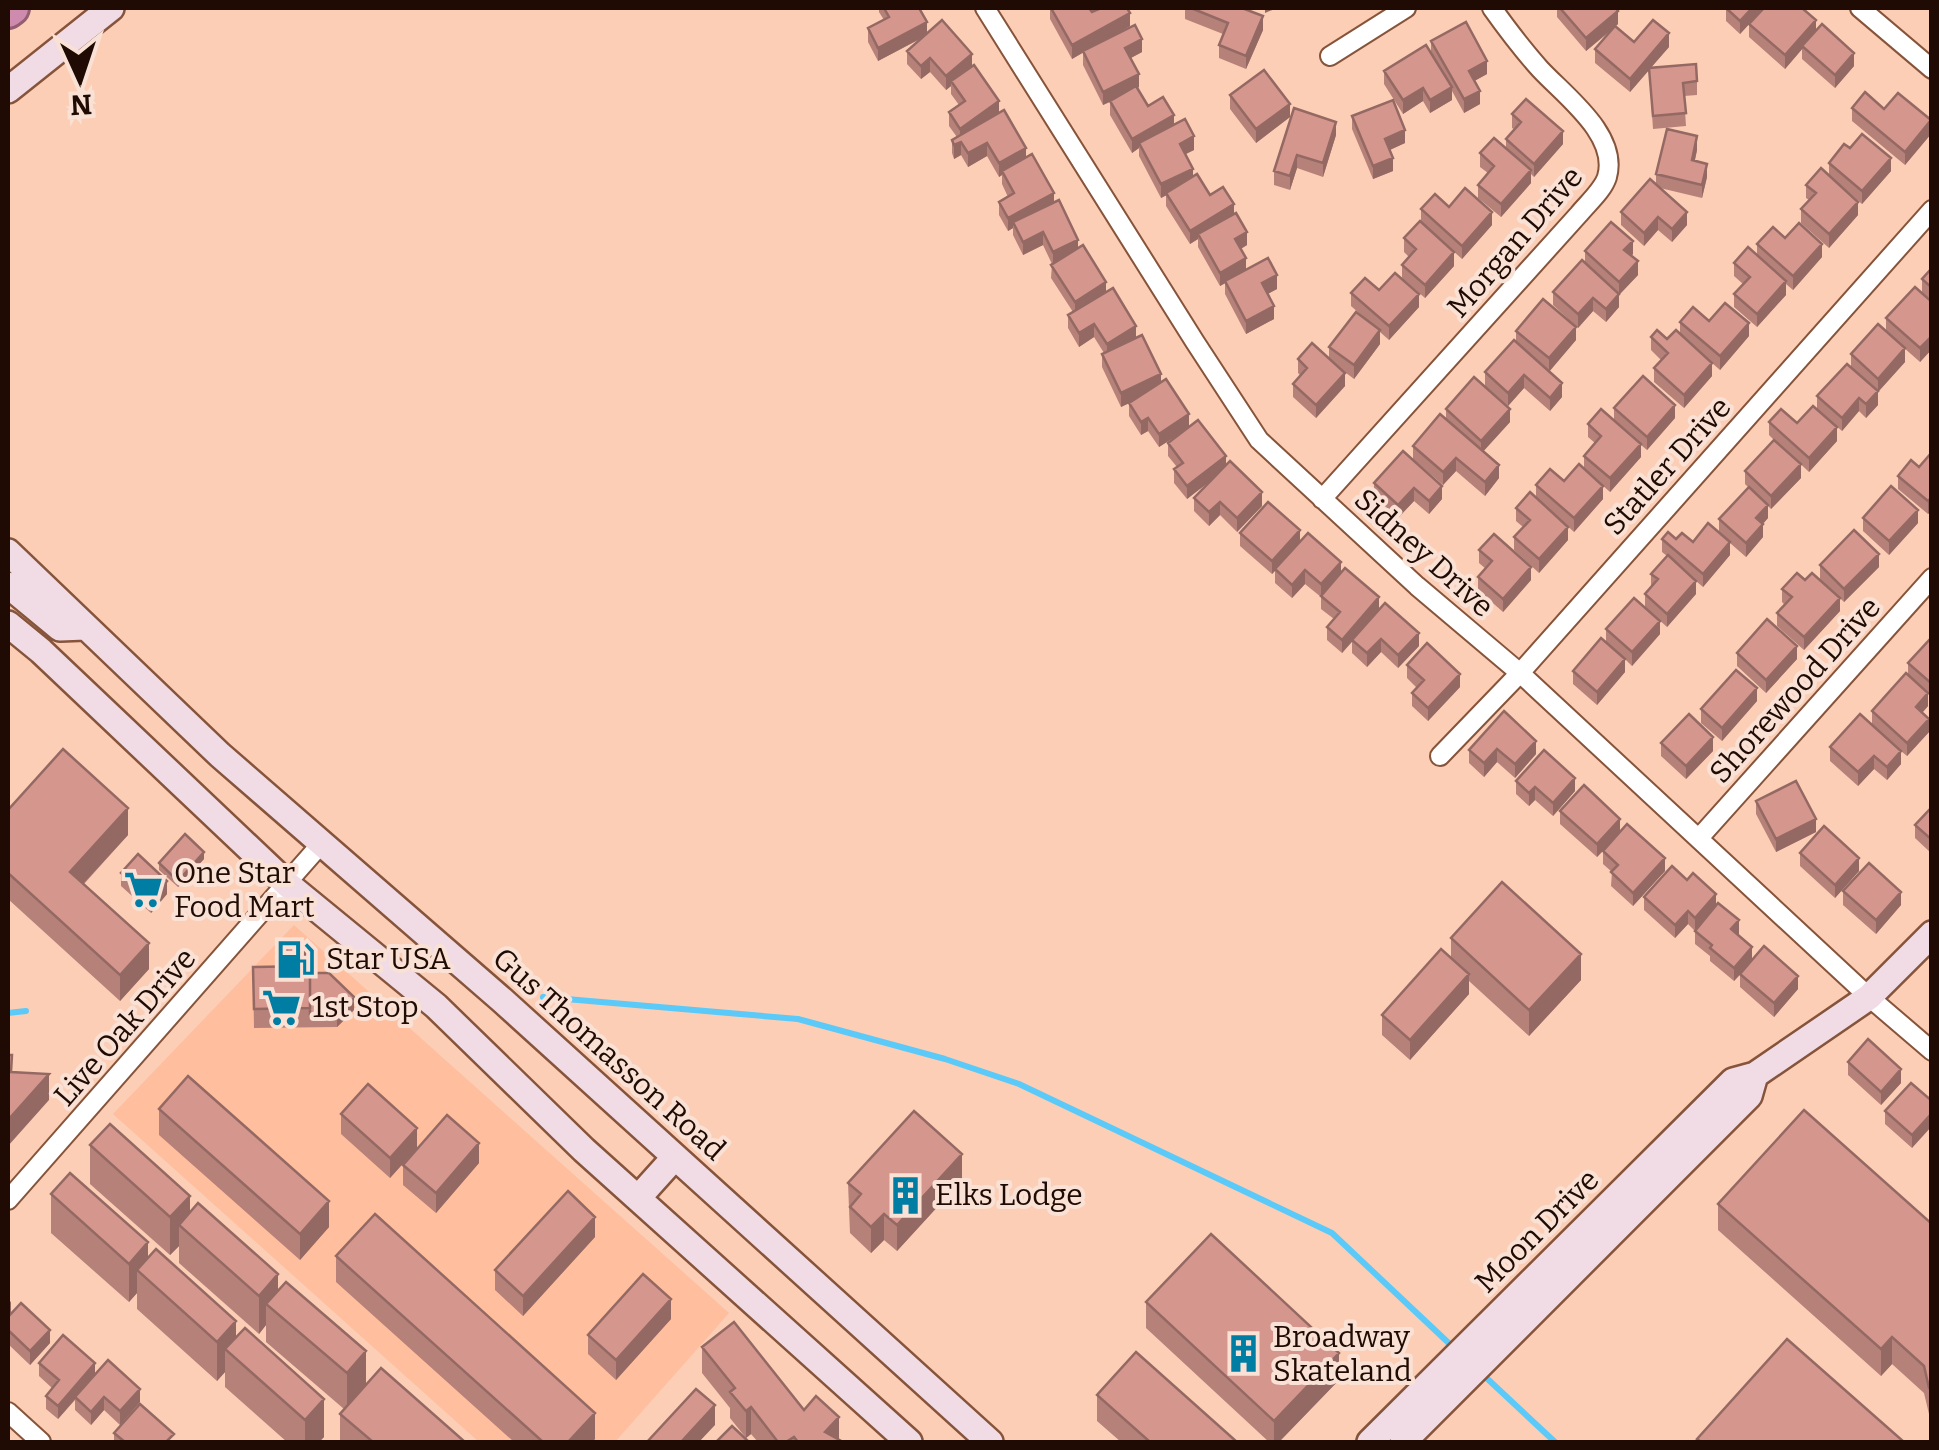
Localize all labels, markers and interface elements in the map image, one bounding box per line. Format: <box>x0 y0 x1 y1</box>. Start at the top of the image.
north arrow <box>30 30 130 130</box>
text: N <box>70 87 93 122</box>
street label: Morgan Drive <box>1440 159 1590 325</box>
street label: Statler Drive <box>1596 390 1738 542</box>
street label: Sidney Drive <box>1347 481 1501 625</box>
street label: Shorewood Drive <box>1702 590 1888 790</box>
place label: One Star Food Mart <box>174 855 315 925</box>
supermarket icon: One Star Food Mart <box>123 869 165 911</box>
fuel station icon: Star USA <box>275 938 317 980</box>
street label: Gus Thomasson Road <box>485 940 733 1168</box>
street label: Live Oak Drive <box>47 941 203 1113</box>
place label: Star USA <box>326 941 451 977</box>
supermarket icon: 1st Stop <box>261 986 303 1028</box>
place label: 1st Stop <box>312 989 419 1025</box>
street label: Moon Drive <box>1468 1162 1606 1300</box>
building icon: Elks Lodge <box>884 1174 926 1216</box>
place label: Elks Lodge <box>935 1177 1083 1213</box>
place label: Broadway Skateland <box>1273 1319 1412 1389</box>
building icon: Broadway Skateland <box>1222 1333 1264 1375</box>

